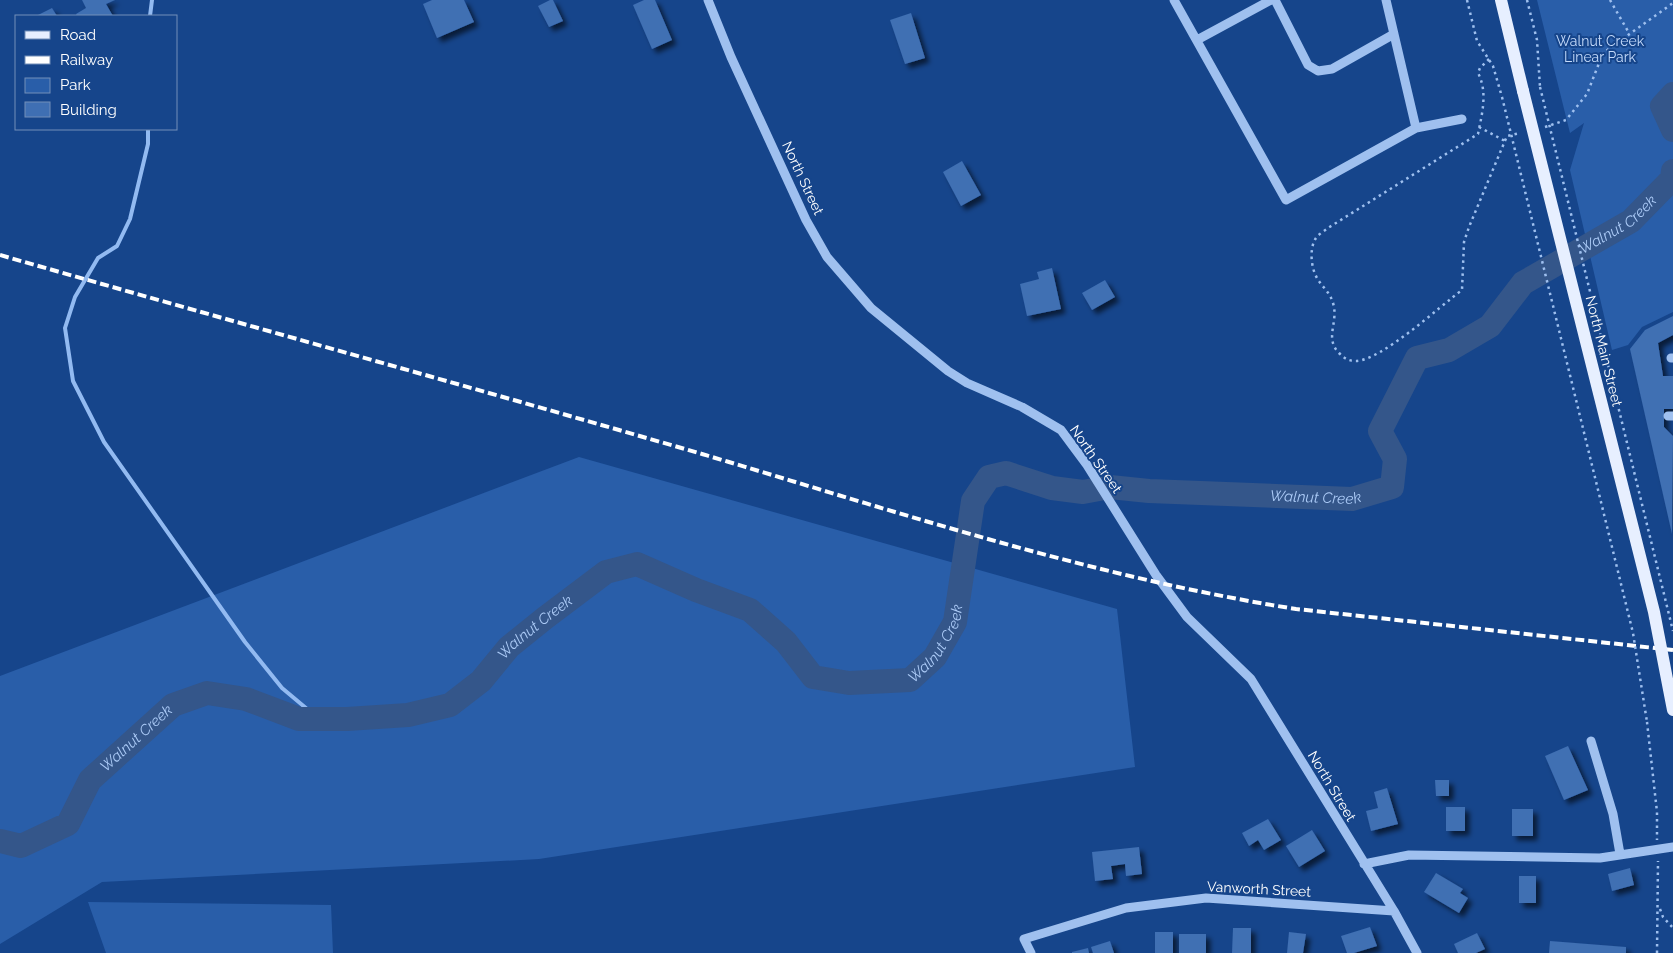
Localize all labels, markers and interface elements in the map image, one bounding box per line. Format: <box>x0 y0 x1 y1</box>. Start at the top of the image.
legend <box>15 15 178 130</box>
text: Road <box>60 26 96 44</box>
park label: Walnut Creek Linear Park <box>1556 33 1645 65</box>
text: Railway <box>60 51 113 69</box>
text: Park <box>60 76 91 94</box>
text: Building <box>60 101 117 119</box>
street label: North Street <box>779 139 827 218</box>
water label: Walnut Creek <box>1576 191 1660 258</box>
street label: North Main Street <box>1582 294 1626 408</box>
street label: North Street <box>1067 422 1125 496</box>
water label: Walnut Creek <box>1270 487 1364 508</box>
water label: Walnut Creek <box>494 591 576 663</box>
water label: Walnut Creek <box>904 603 966 686</box>
water label: Walnut Creek <box>96 701 176 776</box>
street label: North Street <box>1305 748 1359 824</box>
street label: Vanworth Street <box>1207 878 1312 900</box>

